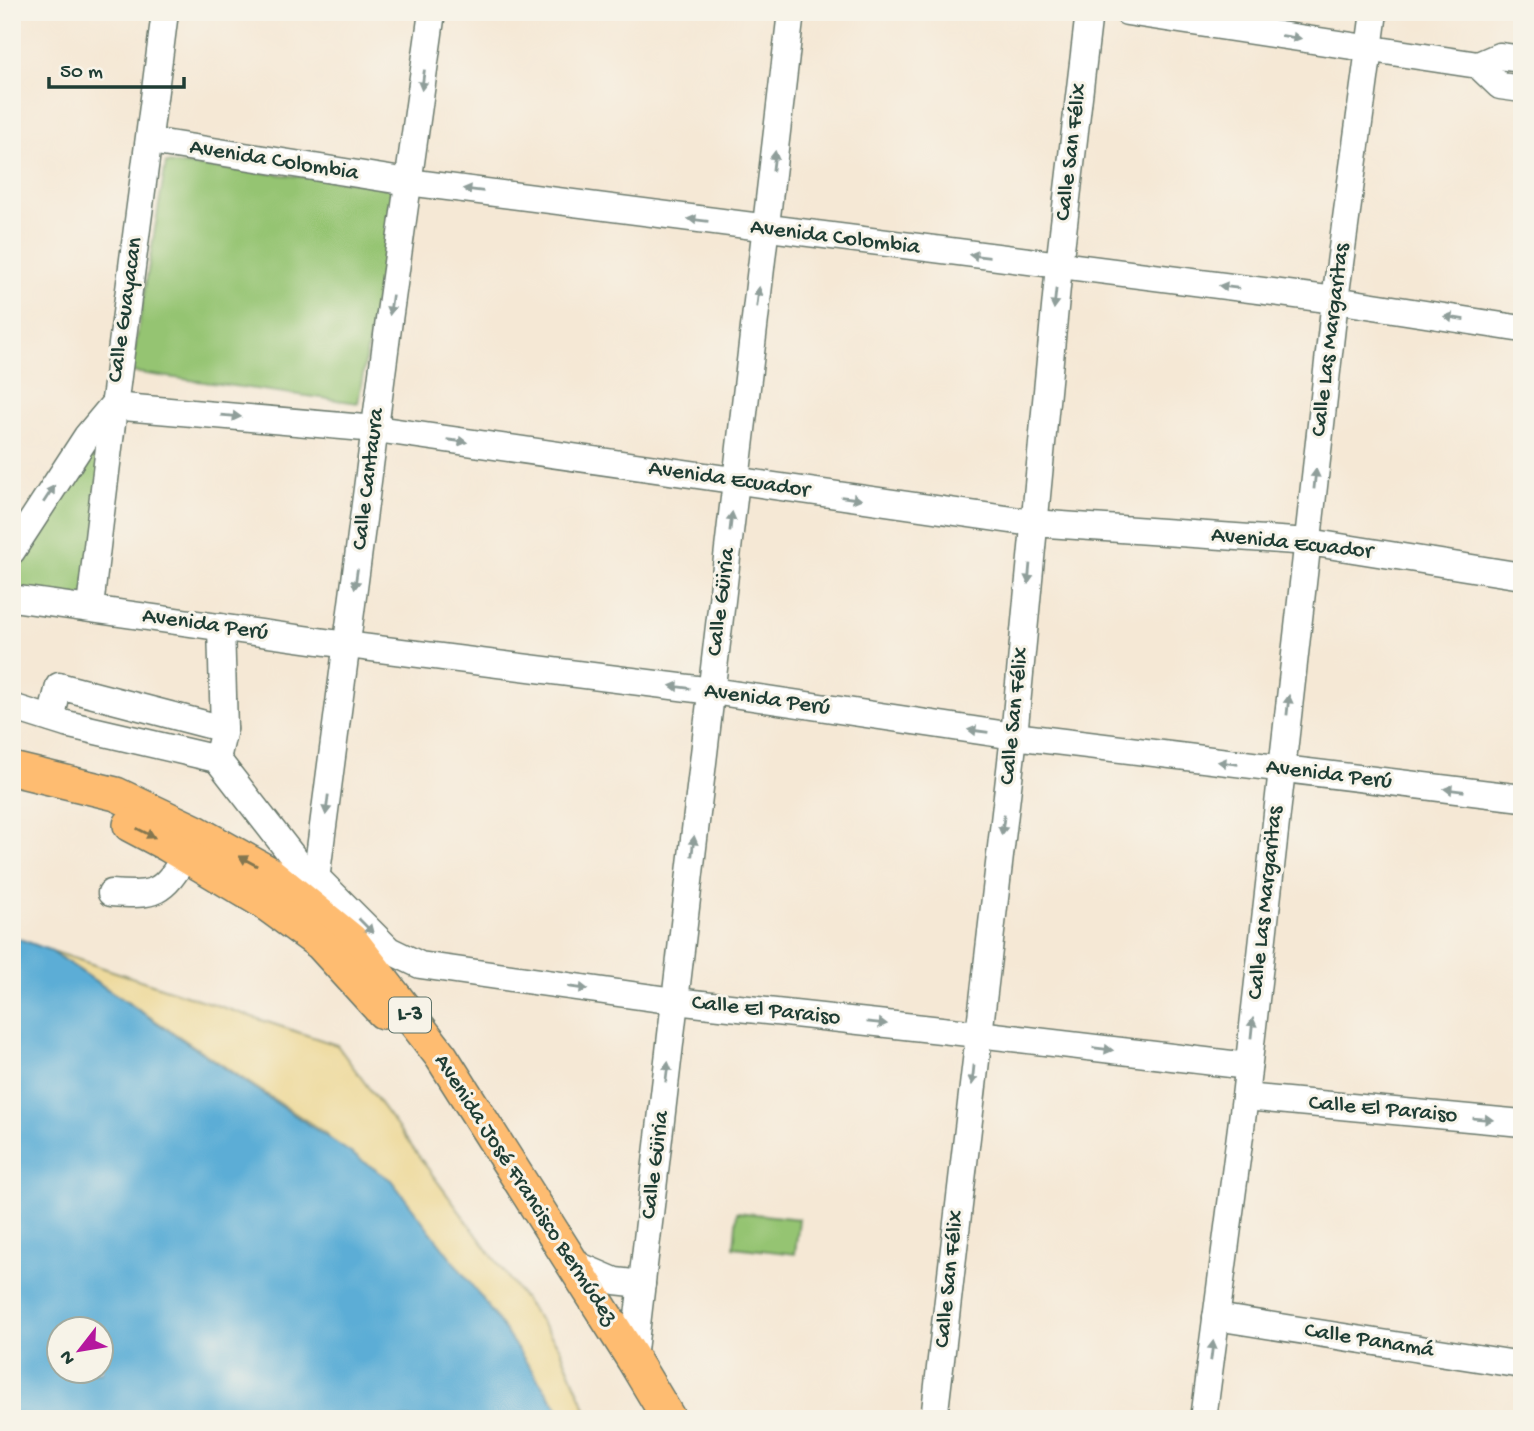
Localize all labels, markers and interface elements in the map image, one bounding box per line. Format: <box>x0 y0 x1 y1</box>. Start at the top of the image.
one-way arrow <box>1280 32 1302 43</box>
scale bar <box>49 46 184 90</box>
text: 50 m <box>60 61 103 86</box>
one-way arrow <box>417 69 428 91</box>
street label: Calle San Félix <box>1050 82 1094 222</box>
street label: Avenida Colombia <box>188 134 362 188</box>
one-way arrow <box>769 150 780 172</box>
one-way arrow <box>462 185 484 196</box>
one-way arrow <box>687 214 709 225</box>
street label: Avenida Colombia <box>749 214 923 262</box>
street label: Calle Guayacan <box>102 236 150 384</box>
street label: Calle Las Margaritas <box>1306 241 1356 438</box>
one-way arrow <box>968 250 990 261</box>
one-way arrow <box>1218 282 1240 293</box>
one-way arrow <box>753 285 764 307</box>
one-way arrow <box>1050 288 1061 310</box>
one-way arrow <box>386 294 397 316</box>
one-way arrow <box>1443 313 1465 324</box>
street label: Calle Cantaura <box>347 405 391 551</box>
one-way arrow <box>220 411 242 422</box>
one-way arrow <box>446 435 468 446</box>
street label: Avenida Ecuador <box>647 455 813 505</box>
one-way arrow <box>1310 468 1321 490</box>
one-way arrow <box>43 484 56 504</box>
one-way arrow <box>841 492 863 503</box>
one-way arrow <box>726 511 737 533</box>
street label: Avenida Ecuador <box>1210 522 1376 566</box>
street label: Calle Güiria <box>702 545 742 658</box>
one-way arrow <box>1023 563 1034 585</box>
one-way arrow <box>351 569 362 591</box>
street label: Avenida Perú <box>140 603 270 647</box>
street label: Calle San Félix <box>994 646 1036 786</box>
street label: Avenida Perú <box>702 678 832 722</box>
one-way arrow <box>669 682 691 693</box>
one-way arrow <box>1283 693 1294 715</box>
one-way arrow <box>967 725 989 736</box>
street label: Avenida Perú <box>1264 754 1394 796</box>
one-way arrow <box>1217 757 1239 768</box>
one-way arrow <box>1443 785 1465 796</box>
one-way arrow <box>321 794 332 816</box>
street label: Calle Las Margaritas <box>1242 804 1290 1001</box>
one-way arrow <box>998 814 1009 836</box>
one-way arrow <box>136 827 156 839</box>
one-way arrow <box>688 835 699 857</box>
one-way arrow <box>238 855 258 867</box>
one-way arrow <box>357 918 374 935</box>
one-way arrow <box>567 982 589 993</box>
street label: Calle El Paraiso <box>690 990 842 1032</box>
road number: L-3 <box>389 998 431 1032</box>
one-way arrow <box>1247 1017 1258 1039</box>
one-way arrow <box>866 1018 888 1029</box>
one-way arrow <box>1092 1043 1114 1054</box>
street label: Avenida José Francisco Bermúdez <box>427 1049 623 1331</box>
one-way arrow <box>662 1061 673 1083</box>
one-way arrow <box>967 1064 978 1086</box>
street label: Calle El Paraiso <box>1307 1090 1459 1130</box>
street label: Calle Güiria <box>636 1108 676 1221</box>
one-way arrow <box>1473 1114 1495 1125</box>
street label: Calle San Félix <box>929 1209 971 1349</box>
north arrow <box>46 1316 116 1386</box>
street label: Calle Panamá <box>1302 1317 1437 1365</box>
one-way arrow <box>1206 1340 1217 1362</box>
text: N <box>55 1346 81 1368</box>

